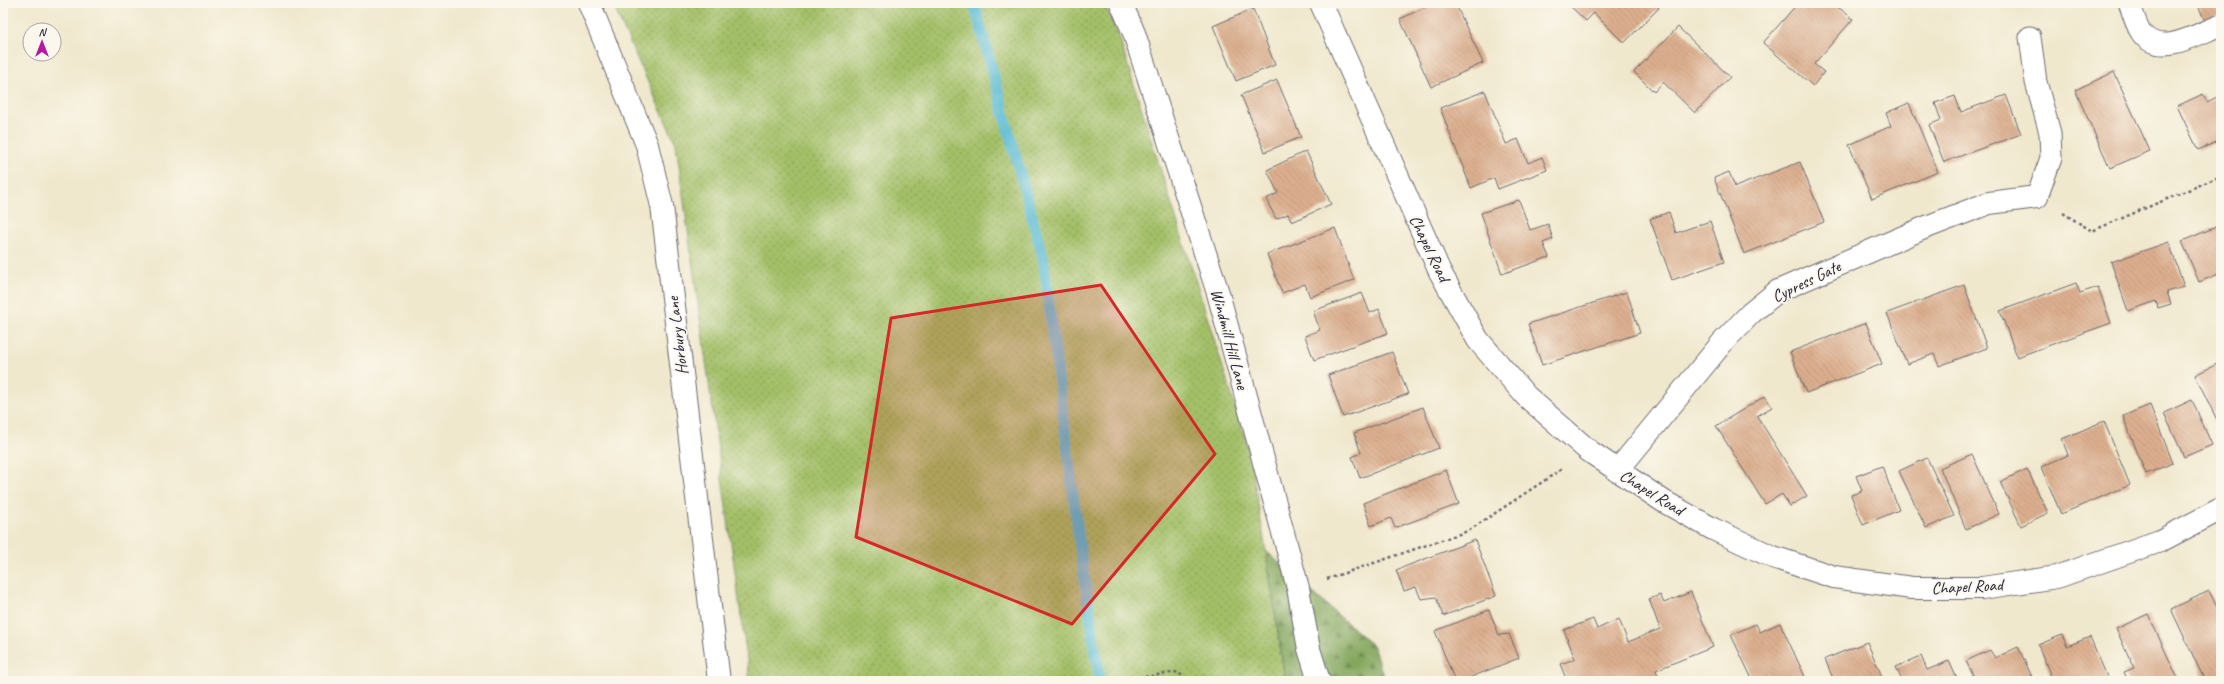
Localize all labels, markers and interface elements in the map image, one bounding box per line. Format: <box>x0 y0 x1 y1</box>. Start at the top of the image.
north arrow <box>22 22 62 62</box>
text: N <box>39 25 48 39</box>
street label: Chapel Road <box>1404 212 1456 287</box>
street label: Cypress Gate <box>1768 255 1845 307</box>
street label: Windmill Hill Lane <box>1206 287 1253 393</box>
street label: Horbury Lane <box>662 294 693 376</box>
street label: Chapel Road <box>1616 465 1690 521</box>
street label: Chapel Road <box>1931 574 2006 599</box>

